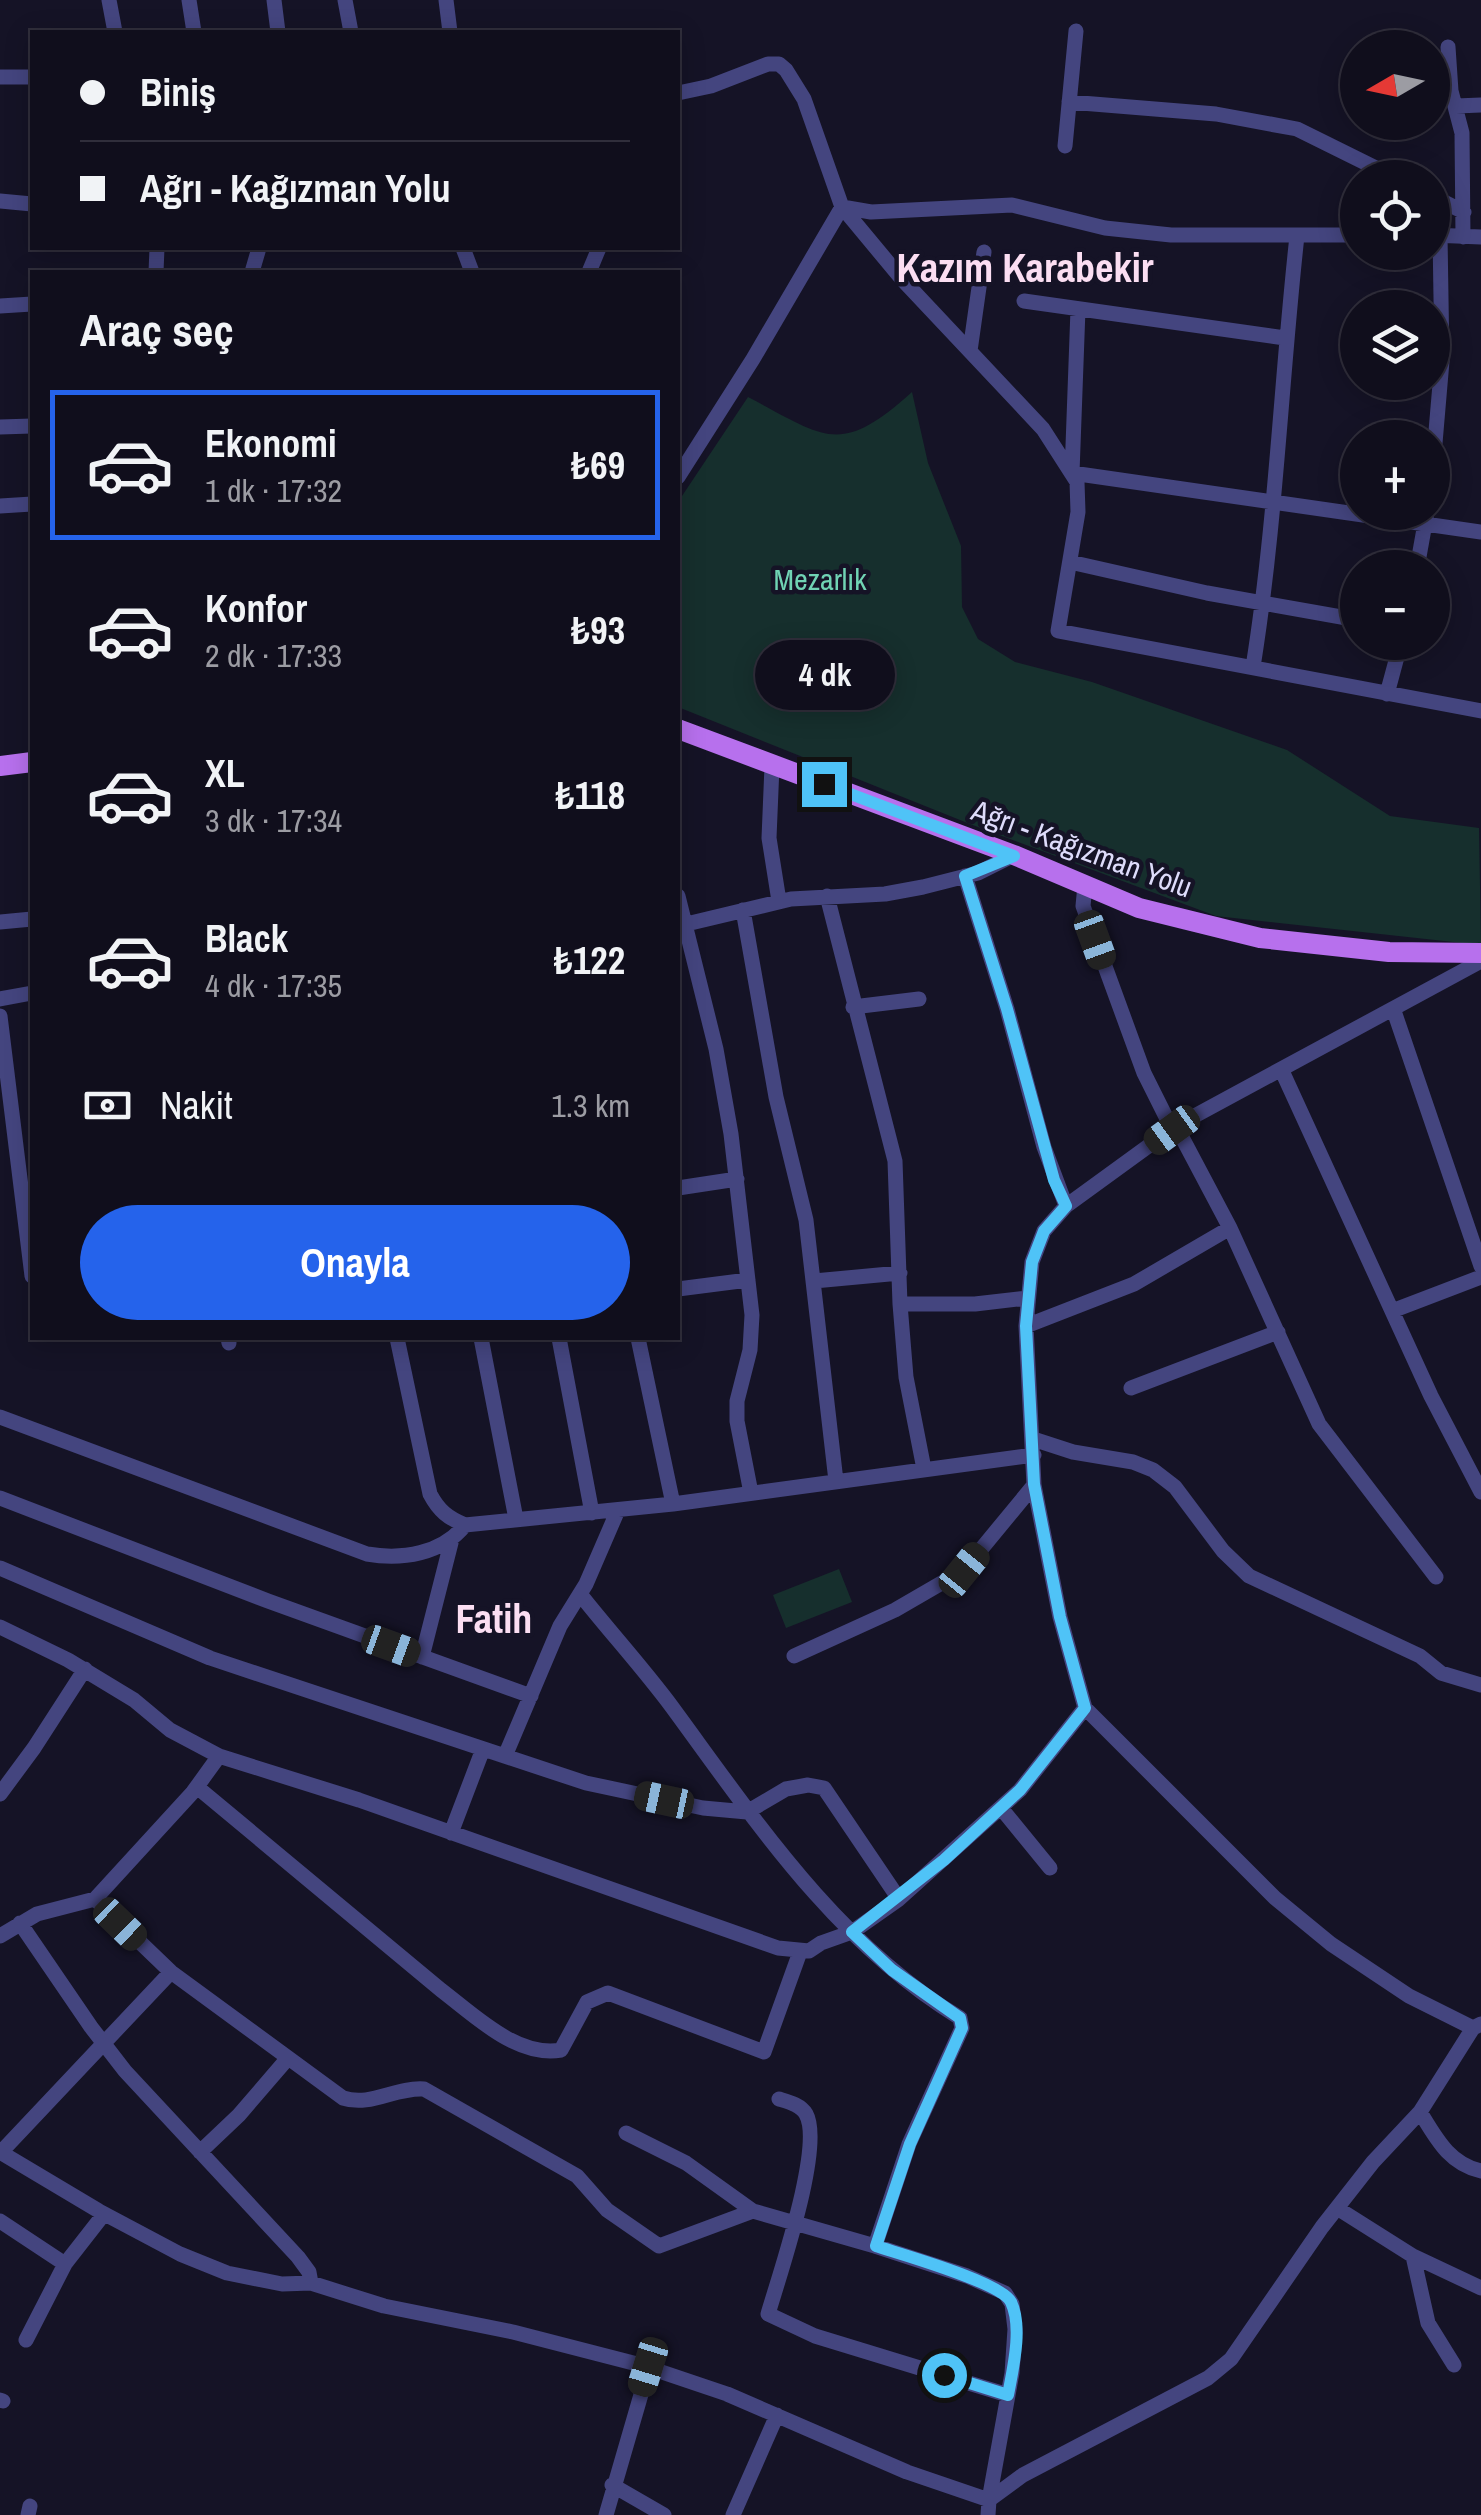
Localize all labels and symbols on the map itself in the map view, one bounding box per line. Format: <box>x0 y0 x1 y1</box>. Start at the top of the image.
north arrow <box>1340 30 1450 140</box>
district label: Kazım Karabekir <box>896 241 1154 294</box>
park label: Mezarlık <box>774 559 867 599</box>
callout: 4 dk <box>754 639 894 709</box>
route end <box>802 762 847 807</box>
street label: Ağrı - Kağızman Yolu <box>965 789 1198 906</box>
car <box>1071 907 1119 973</box>
car <box>1139 1100 1205 1160</box>
car <box>933 1537 995 1603</box>
district label: Fatih <box>456 1592 532 1645</box>
car <box>358 1622 424 1670</box>
car <box>632 1779 696 1821</box>
car <box>88 1892 152 1956</box>
car <box>625 2334 671 2400</box>
route start <box>922 2353 967 2398</box>

